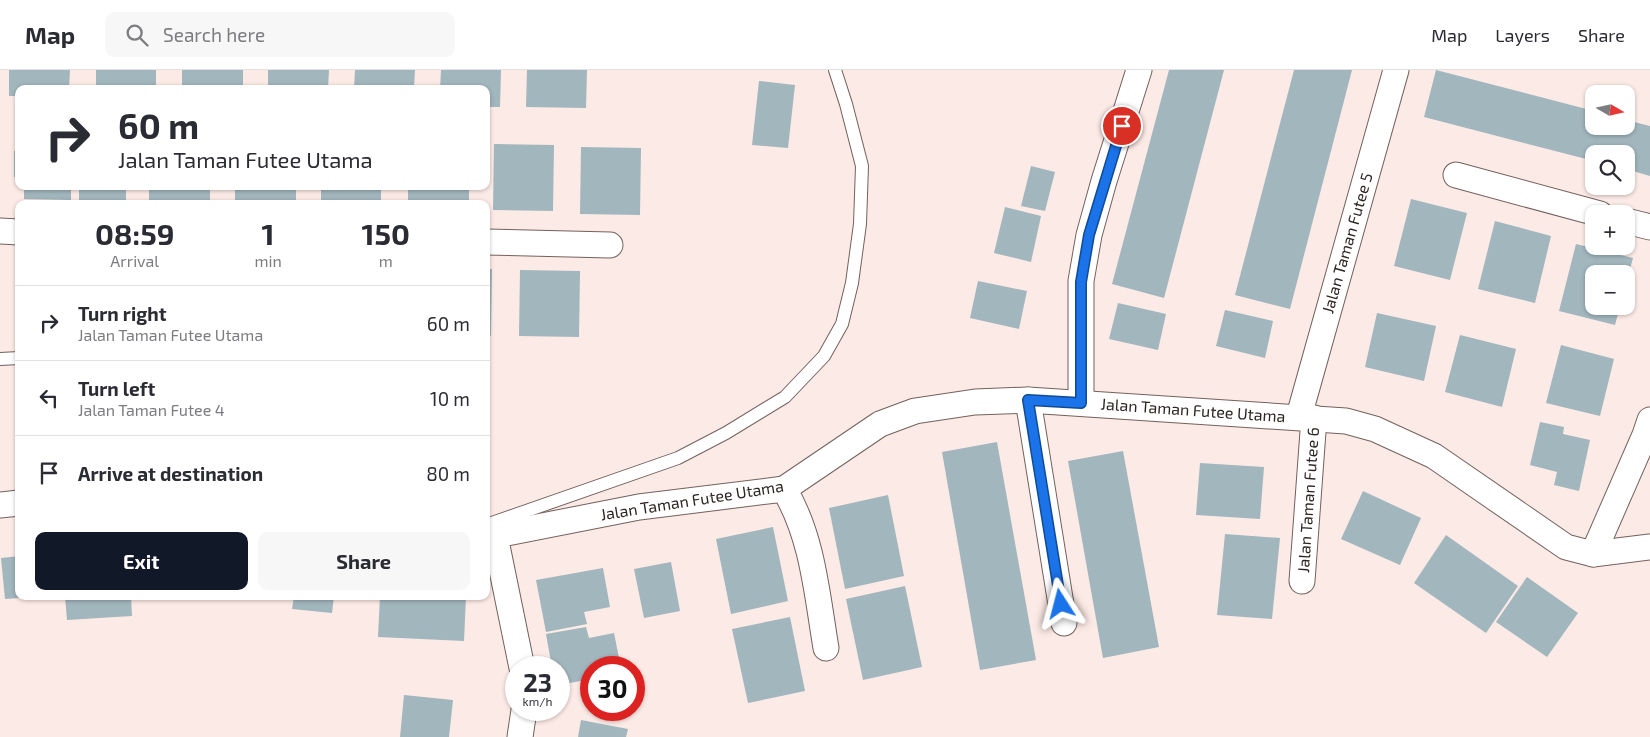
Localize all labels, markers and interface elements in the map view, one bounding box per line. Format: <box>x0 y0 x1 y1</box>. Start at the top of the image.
search box <box>105 12 455 57</box>
text: Map <box>25 20 75 49</box>
icon: search <box>123 21 151 49</box>
text: Search here <box>163 23 265 46</box>
text: Map <box>1431 24 1467 46</box>
text: Layers <box>1495 24 1550 46</box>
text: Share <box>1578 24 1625 46</box>
north arrow <box>1585 85 1635 135</box>
map controls <box>1585 85 1635 315</box>
text: 60 m <box>118 104 199 146</box>
icon: right <box>35 105 100 170</box>
pin <box>1101 105 1143 147</box>
icon: arrive <box>1108 112 1136 140</box>
button: search <box>1585 145 1635 195</box>
text: Jalan Taman Futee Utama <box>118 146 373 172</box>
street label: Jalan Taman Futee 5 <box>1317 170 1376 315</box>
button: + <box>1585 205 1635 255</box>
text: 08:59 <box>95 215 175 251</box>
text: 1 <box>262 215 275 251</box>
text: 150 <box>362 215 410 251</box>
text: Arrival <box>110 251 159 270</box>
text: min <box>254 251 282 270</box>
text: m <box>379 251 393 270</box>
button: − <box>1585 265 1635 315</box>
text: Turn right <box>78 302 166 325</box>
icon: right <box>35 309 63 337</box>
text: 60 m <box>427 312 470 335</box>
text: Jalan Taman Futee Utama <box>78 325 263 344</box>
text: Turn left <box>78 377 155 400</box>
icon: left <box>35 384 63 412</box>
text: 10 m <box>430 387 470 410</box>
street label: Jalan Taman Futee Utama <box>1100 394 1286 425</box>
text: Jalan Taman Futee 4 <box>78 400 225 419</box>
street label: Jalan Taman Futee 6 <box>1293 426 1322 573</box>
icon: arrive <box>35 459 63 487</box>
text: Arrive at destination <box>78 462 263 485</box>
text: 80 m <box>426 462 470 485</box>
street label: Jalan Taman Futee Utama <box>599 476 785 523</box>
button: Exit <box>35 532 248 590</box>
button: Share <box>258 532 470 590</box>
position arrow <box>1034 577 1086 629</box>
speed limit sign: 30 <box>580 656 645 721</box>
text: 23 <box>523 667 552 697</box>
text: km/h <box>523 694 552 708</box>

